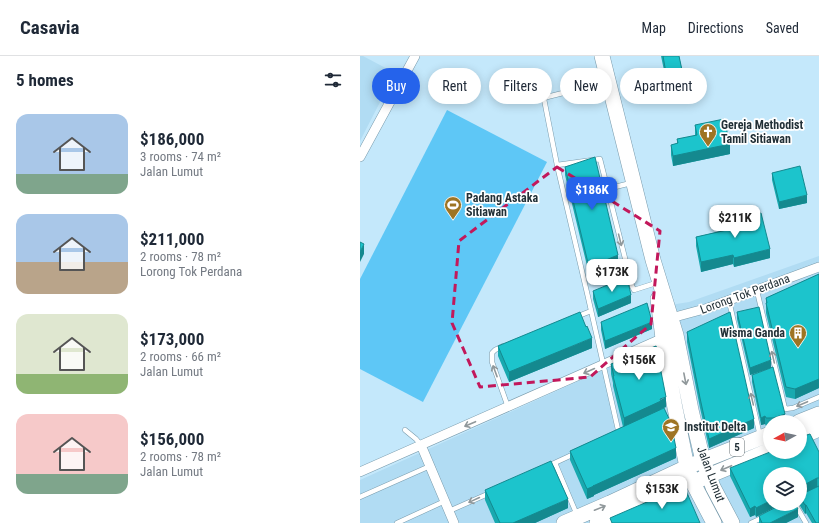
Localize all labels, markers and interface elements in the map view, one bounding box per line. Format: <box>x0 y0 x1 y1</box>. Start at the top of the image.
text: Casavia <box>20 16 80 39</box>
text: Map <box>642 20 666 36</box>
text: Directions <box>688 20 744 36</box>
text: Saved <box>766 20 799 36</box>
chip: Buy <box>372 68 420 104</box>
chip: Rent <box>428 68 481 104</box>
chip: Filters <box>489 68 552 104</box>
chip: New <box>560 68 612 104</box>
chip: Apartment <box>620 68 707 104</box>
icon: filters <box>322 69 344 91</box>
text: 5 homes <box>16 70 74 90</box>
place label: Gereja Methodist Tamil Sitiawan <box>721 118 804 146</box>
church icon: Gereja Methodist Tamil Sitiawan <box>698 122 718 147</box>
text: $186,000 <box>140 129 204 149</box>
icon: home <box>48 130 96 178</box>
text: 3 rooms · 74 m² <box>140 149 221 164</box>
text: Jalan Lumut <box>140 164 203 179</box>
pin: $186K <box>564 177 620 211</box>
text: $186K <box>575 182 609 197</box>
place label: Padang Astaka Sitiawan <box>466 191 538 219</box>
sports icon: Padang Astaka Sitiawan <box>443 195 463 220</box>
pin: $211K <box>707 205 763 239</box>
text: $211K <box>718 210 752 225</box>
text: $211,000 <box>140 229 204 249</box>
icon: home <box>48 230 96 278</box>
one-way arrow <box>616 233 624 246</box>
text: 2 rooms · 78 m² <box>140 249 221 264</box>
pin: $173K <box>584 259 640 293</box>
text: Lorong Tok Perdana <box>140 264 242 279</box>
text: $173K <box>595 264 629 279</box>
street label: Lorong Tok Perdana <box>698 271 792 317</box>
building icon: Wisma Ganda <box>788 323 808 348</box>
place label: Wisma Ganda <box>720 326 785 340</box>
text: $173,000 <box>140 329 204 349</box>
icon: home <box>48 330 96 378</box>
pin: $156K <box>611 347 667 381</box>
text: 2 rooms · 66 m² <box>140 349 221 364</box>
one-way arrow <box>769 351 776 364</box>
text: $156K <box>622 352 656 367</box>
text: Jalan Lumut <box>140 364 203 379</box>
one-way arrow <box>491 364 498 377</box>
one-way arrow <box>583 368 595 375</box>
one-way arrow <box>681 372 689 385</box>
one-way arrow <box>747 393 755 406</box>
one-way arrow <box>797 401 809 408</box>
north arrow <box>763 415 807 459</box>
map controls <box>763 415 807 511</box>
school or university icon: Institut Delta <box>661 417 681 442</box>
one-way arrow <box>465 420 477 428</box>
place label: Institut Delta <box>684 420 747 434</box>
text: $156,000 <box>140 429 204 449</box>
icon: home <box>48 430 96 478</box>
road number: 5 <box>730 438 744 456</box>
street label: Jalan Lumut <box>694 444 728 504</box>
text: 2 rooms · 78 m² <box>140 449 221 464</box>
text: Jalan Lumut <box>140 464 203 479</box>
one-way arrow <box>721 465 733 472</box>
button: layers <box>763 467 807 511</box>
pin: $153K <box>634 476 690 510</box>
text: $153K <box>645 481 679 496</box>
one-way arrow <box>469 497 481 504</box>
one-way arrow <box>593 504 605 511</box>

